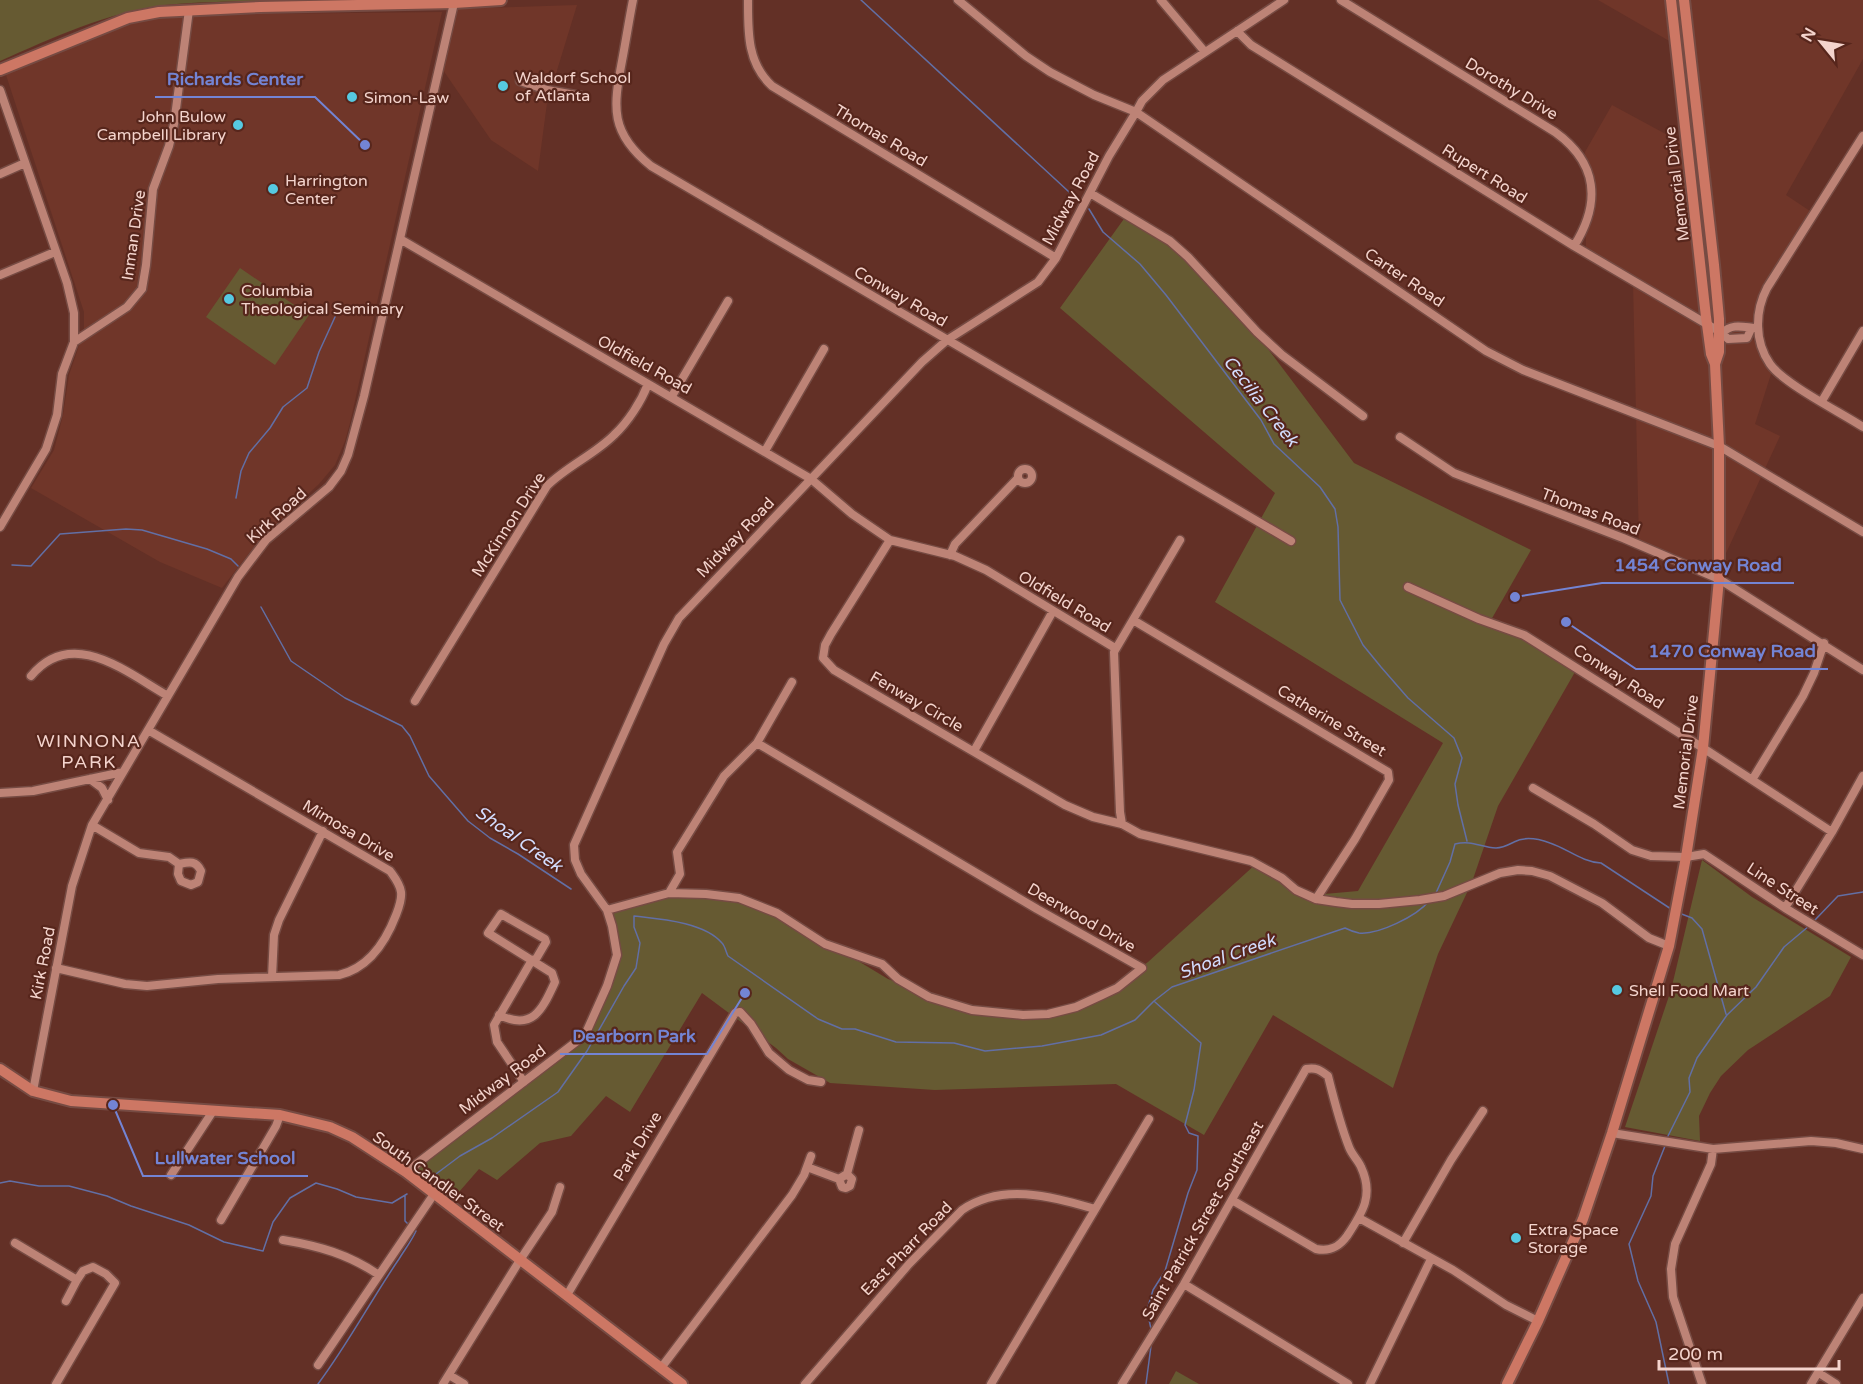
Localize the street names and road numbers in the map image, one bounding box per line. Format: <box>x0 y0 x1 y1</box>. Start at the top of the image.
street label: Dorothy Drive <box>1461 53 1562 124</box>
street label: Thomas Road <box>830 100 931 171</box>
street label: Memorial Drive <box>1660 125 1694 242</box>
street label: Rupert Road <box>1438 140 1531 208</box>
street label: Midway Road <box>1038 148 1104 249</box>
street label: Inman Drive <box>118 189 150 282</box>
street label: Carter Road <box>1361 244 1448 312</box>
street label: Conway Road <box>850 262 951 332</box>
street label: Oldfield Road <box>594 331 695 399</box>
street label: McKinnon Drive <box>468 468 550 581</box>
street label: Kirk Road <box>243 484 311 548</box>
street label: Thomas Road <box>1538 484 1643 540</box>
street label: Midway Road <box>692 493 779 582</box>
street label: Oldfield Road <box>1014 566 1114 637</box>
street label: Conway Road <box>1569 640 1668 714</box>
street label: Fenway Circle <box>866 667 967 737</box>
street label: Catherine Street <box>1273 680 1390 761</box>
street label: Memorial Drive <box>1669 694 1703 811</box>
street label: Mimosa Drive <box>299 796 398 866</box>
street label: Line Street <box>1743 858 1822 920</box>
street label: Deerwood Drive <box>1024 879 1139 957</box>
street label: Kirk Road <box>26 925 60 1001</box>
street label: Midway Road <box>455 1041 550 1119</box>
street label: Park Drive <box>609 1108 666 1185</box>
street label: Saint Patrick Street Southeast <box>1138 1118 1268 1323</box>
street label: South Candler Street <box>368 1127 508 1236</box>
street label: East Pharr Road <box>857 1198 957 1300</box>

